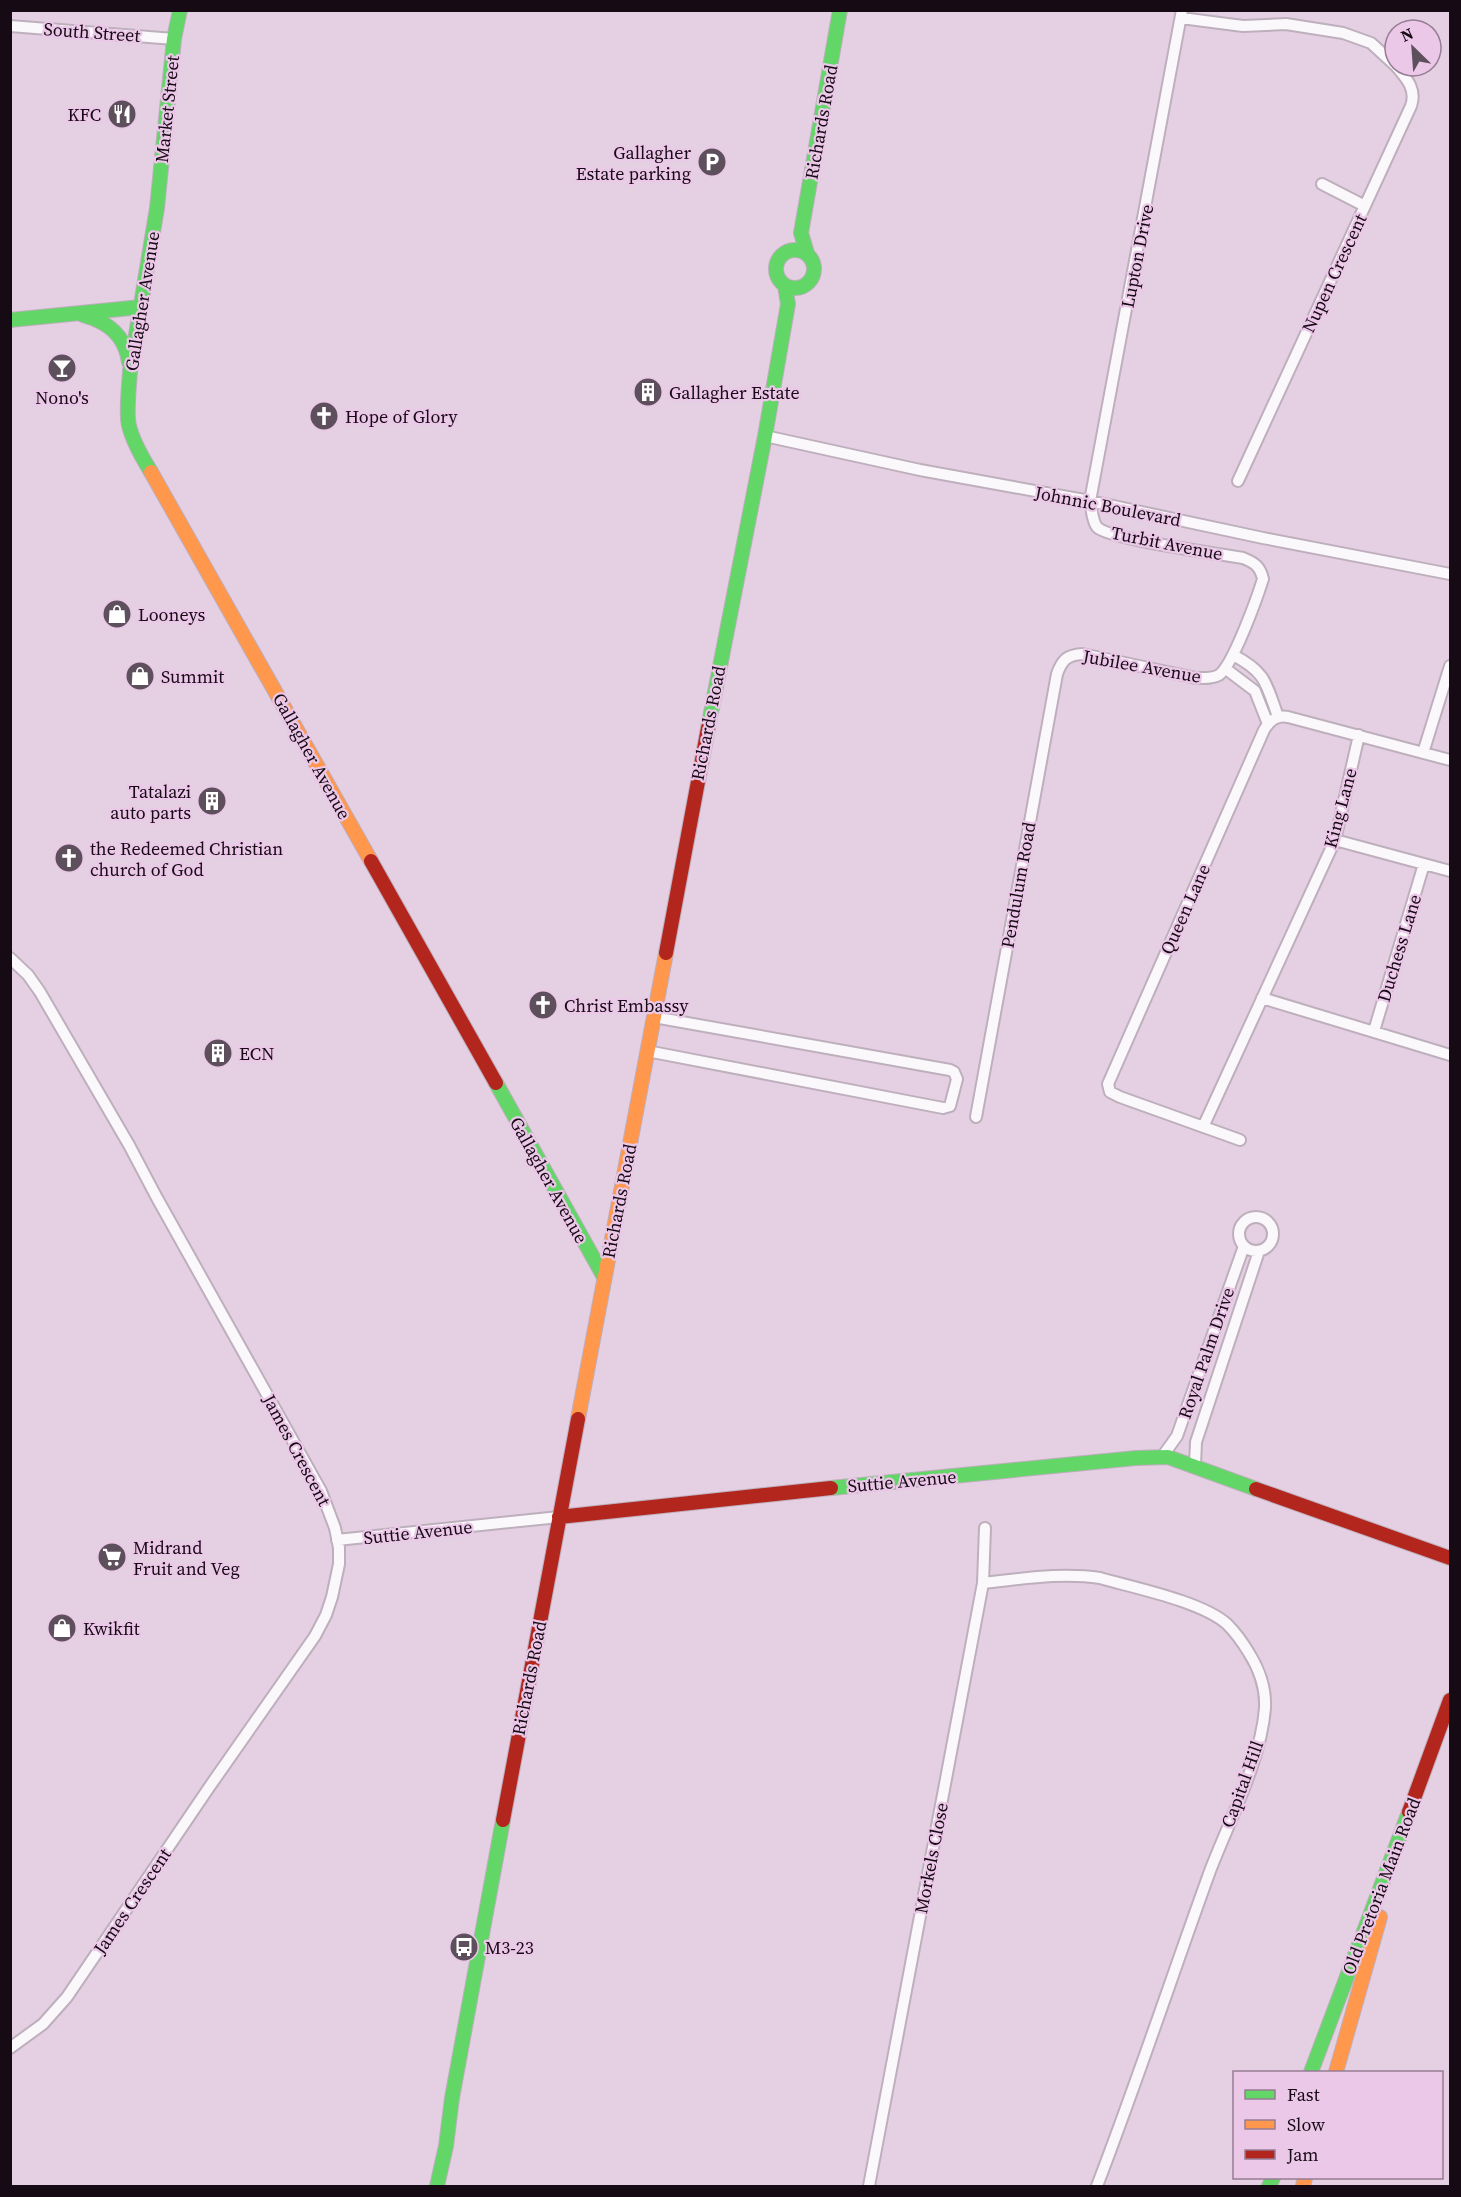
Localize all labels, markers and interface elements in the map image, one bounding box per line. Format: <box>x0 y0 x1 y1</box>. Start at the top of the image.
street label: South Street <box>43 16 141 48</box>
north arrow <box>1383 18 1443 78</box>
text: N <box>1397 22 1417 47</box>
street label: Market Street <box>149 54 185 164</box>
street label: Richards Road <box>799 63 843 181</box>
restaurant icon: KFC <box>106 98 138 130</box>
place label: KFC <box>67 102 101 127</box>
place label: Gallagher Estate parking <box>576 140 691 186</box>
parking icon: Gallagher Estate parking <box>696 146 728 178</box>
street label: Lupton Drive <box>1115 202 1159 310</box>
street label: Nupen Crescent <box>1296 209 1373 336</box>
street label: Gallagher Avenue <box>119 229 165 373</box>
bar icon: Nono's <box>46 352 78 384</box>
building icon: Gallagher Estate <box>632 376 664 408</box>
place label: Gallagher Estate <box>669 380 800 405</box>
place label: Nono's <box>35 385 89 410</box>
church icon: Hope of Glory <box>308 400 340 432</box>
place label: Hope of Glory <box>345 404 458 429</box>
street label: Johnnic Boulevard <box>1032 479 1183 532</box>
street label: Turbit Avenue <box>1109 520 1225 566</box>
shop icon: Looneys <box>101 598 133 630</box>
place label: Looneys <box>138 602 205 627</box>
street label: Jubilee Avenue <box>1080 643 1203 689</box>
shop icon: Summit <box>124 660 156 692</box>
place label: Summit <box>161 664 224 689</box>
street label: Richards Road <box>685 664 731 782</box>
street label: Gallagher Avenue <box>267 688 357 824</box>
street label: King Lane <box>1317 765 1363 851</box>
place label: Tatalazi auto parts <box>110 779 191 825</box>
building icon: Tatalazi auto parts <box>196 785 228 817</box>
street label: Pendulum Road <box>995 820 1041 950</box>
place label: the Redeemed Christian church of God <box>90 836 283 882</box>
church icon: the Redeemed Christian church of God <box>53 842 85 874</box>
street label: Queen Lane <box>1154 860 1216 958</box>
street label: Duchess Lane <box>1371 891 1427 1005</box>
church icon: Christ Embassy <box>527 989 559 1021</box>
place label: Christ Embassy <box>564 993 689 1018</box>
building icon: ECN <box>202 1037 234 1069</box>
place label: ECN <box>239 1041 274 1066</box>
street label: Gallagher Avenue <box>504 1112 594 1248</box>
street label: Richards Road <box>596 1142 642 1260</box>
street label: Royal Palm Drive <box>1172 1284 1240 1422</box>
street label: James Crescent <box>257 1389 337 1510</box>
street label: Suttie Avenue <box>847 1464 957 1498</box>
street label: Suttie Avenue <box>362 1514 474 1550</box>
place label: Midrand Fruit and Veg <box>133 1535 240 1581</box>
supermarket icon: Midrand Fruit and Veg <box>96 1541 128 1573</box>
shop icon: Kwikfit <box>46 1612 78 1644</box>
place label: Kwikfit <box>83 1616 140 1641</box>
street label: Richards Road <box>506 1619 552 1737</box>
street label: Capital Hill <box>1215 1737 1269 1831</box>
street label: Old Pretoria Main Road <box>1336 1794 1426 1978</box>
street label: Morkels Close <box>908 1800 954 1916</box>
street label: James Crescent <box>87 1843 177 1960</box>
bus stop icon: M3-23 <box>448 1931 480 1963</box>
place label: M3-23 <box>485 1935 534 1960</box>
legend <box>1233 2071 1443 2179</box>
text: Fast <box>1287 2082 1320 2107</box>
text: Slow <box>1287 2112 1325 2137</box>
text: Jam <box>1286 2142 1319 2167</box>

